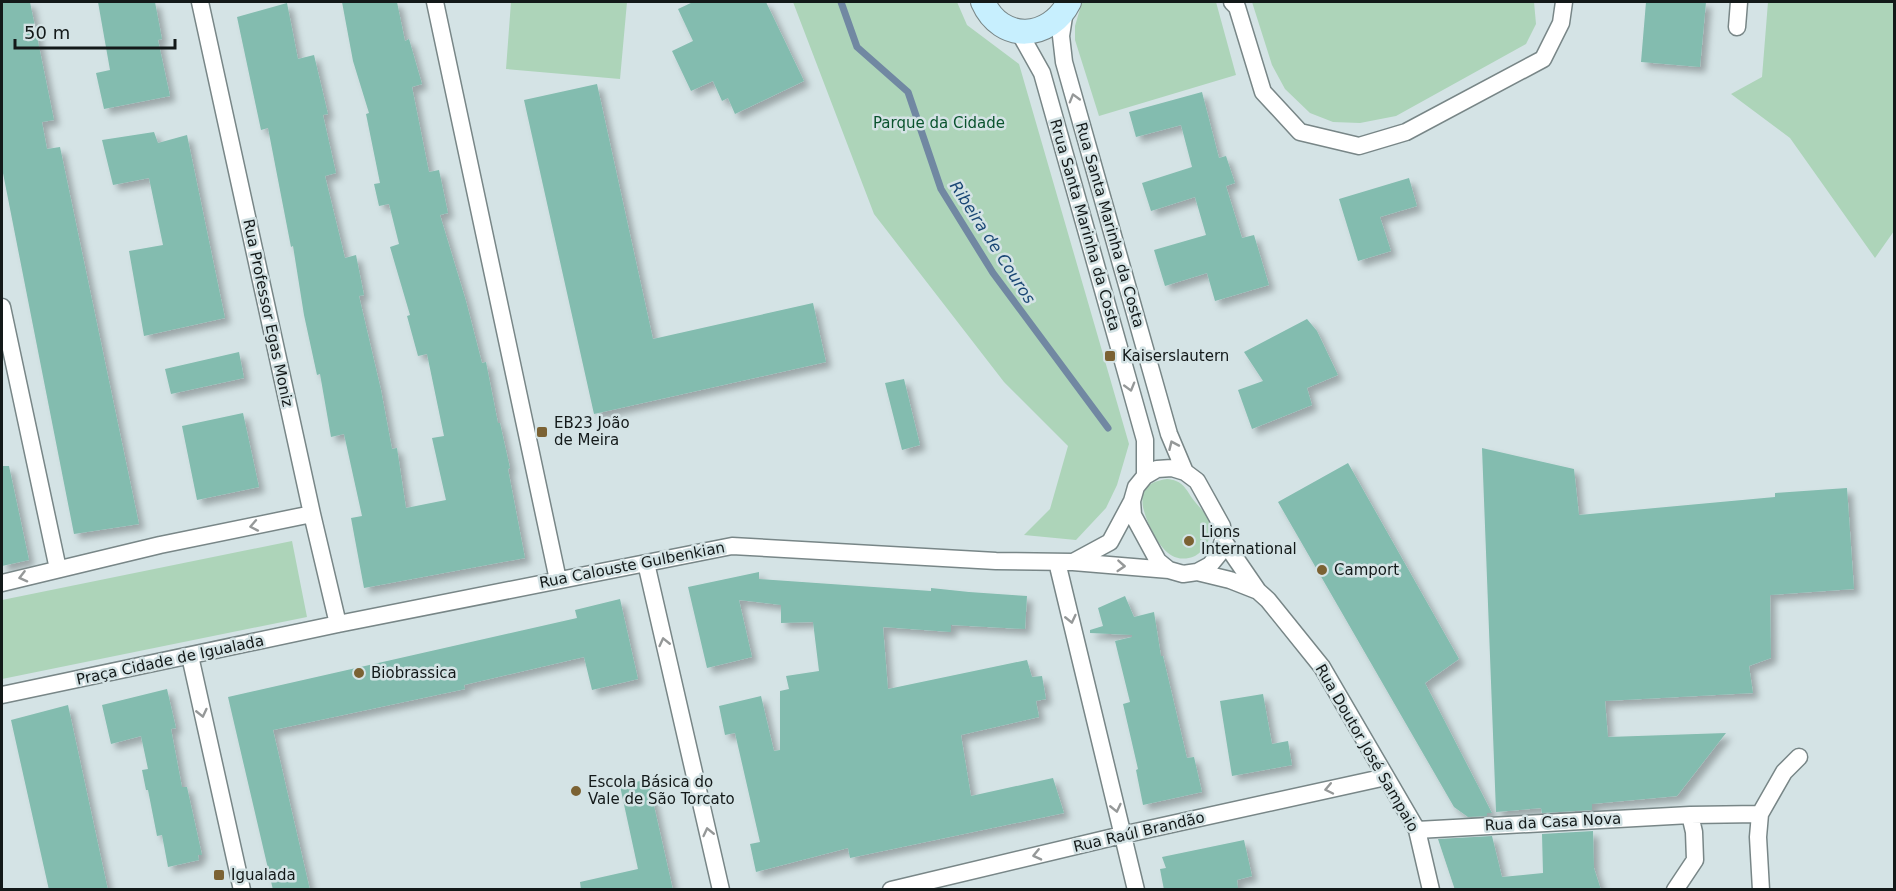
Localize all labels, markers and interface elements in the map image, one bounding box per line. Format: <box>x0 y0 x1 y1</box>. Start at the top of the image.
scale bar <box>15 12 176 50</box>
text: 50 m <box>24 22 70 43</box>
one-way arrow <box>1069 93 1081 104</box>
park label: Parque da Cidade <box>873 114 1005 132</box>
street label: Rrua Santa Marinha da Costa <box>1046 117 1124 333</box>
street label: Rua Santa Marinha da Costa <box>1072 120 1148 330</box>
water label: Ribeira de Couros <box>946 177 1039 307</box>
street label: Rua Professor Egas Moniz <box>239 217 297 409</box>
place label: Kaiserslautern <box>1122 347 1229 365</box>
marker: Kaiserslautern <box>1103 349 1117 363</box>
one-way arrow <box>1123 382 1136 392</box>
place label: EB23 João de Meira <box>554 414 630 449</box>
marker: EB23 João de Meira <box>535 425 549 439</box>
one-way arrow <box>1168 440 1180 451</box>
one-way arrow <box>249 519 259 532</box>
place label: Lions International <box>1201 523 1297 558</box>
marker: Lions International <box>1182 534 1196 548</box>
street label: Rua Calouste Gulbenkian <box>538 538 726 592</box>
one-way arrow <box>1117 559 1126 572</box>
place label: Camport <box>1334 561 1399 579</box>
marker: Camport <box>1315 563 1329 577</box>
one-way arrow <box>18 570 28 583</box>
one-way arrow <box>1063 613 1076 623</box>
street label: Praça Cidade de Igualada <box>74 631 266 689</box>
one-way arrow <box>658 638 671 648</box>
street label: Rua Doutor José Sampaio <box>1312 661 1422 835</box>
place label: Biobrassica <box>371 664 457 682</box>
marker: Biobrassica <box>352 666 366 680</box>
one-way arrow <box>195 708 208 718</box>
place label: Escola Básica do Vale de São Torcato <box>588 773 735 808</box>
one-way arrow <box>1325 782 1335 795</box>
marker: Escola Básica do Vale de São Torcato <box>569 784 583 798</box>
one-way arrow <box>1108 803 1121 813</box>
street label: Rua Raúl Brandão <box>1072 808 1206 856</box>
street label: Rua da Casa Nova <box>1484 809 1622 835</box>
one-way arrow <box>702 828 715 838</box>
one-way arrow <box>1032 848 1042 861</box>
place label: Igualada <box>231 866 296 884</box>
marker: Igualada <box>212 868 226 882</box>

